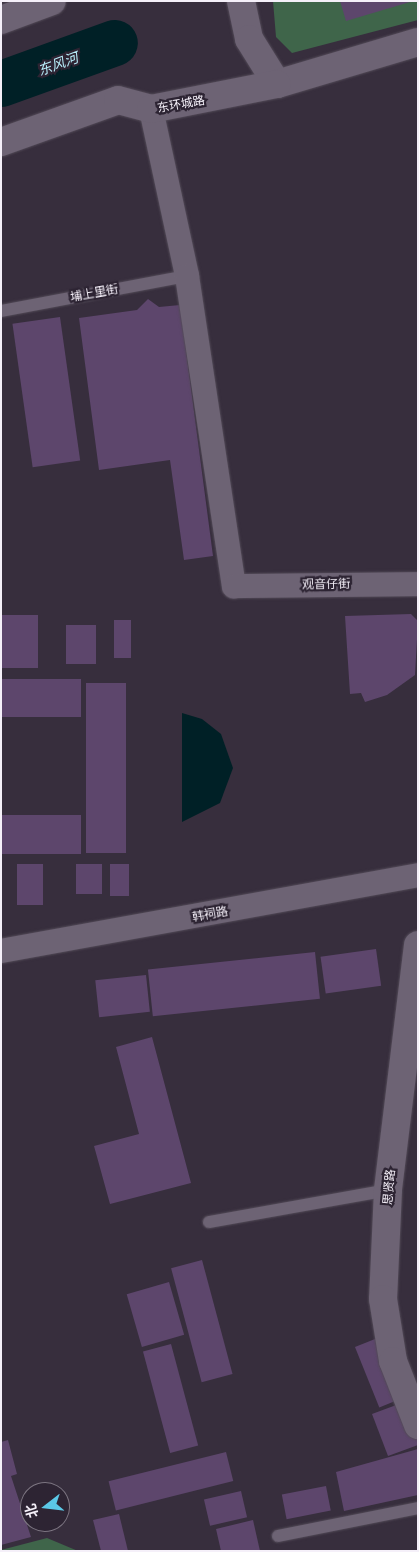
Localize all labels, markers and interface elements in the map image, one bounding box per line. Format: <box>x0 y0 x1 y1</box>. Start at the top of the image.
water label: 东风河 <box>35 49 81 79</box>
street label: 东环城路 <box>156 93 206 115</box>
street label: 埔上里街 <box>69 282 119 304</box>
street label: 观音仔街 <box>302 576 350 592</box>
street label: 韩祠路 <box>191 904 229 924</box>
street label: 思贤路 <box>380 1168 398 1206</box>
north arrow <box>20 1482 70 1532</box>
text: 北 <box>21 1502 42 1520</box>

